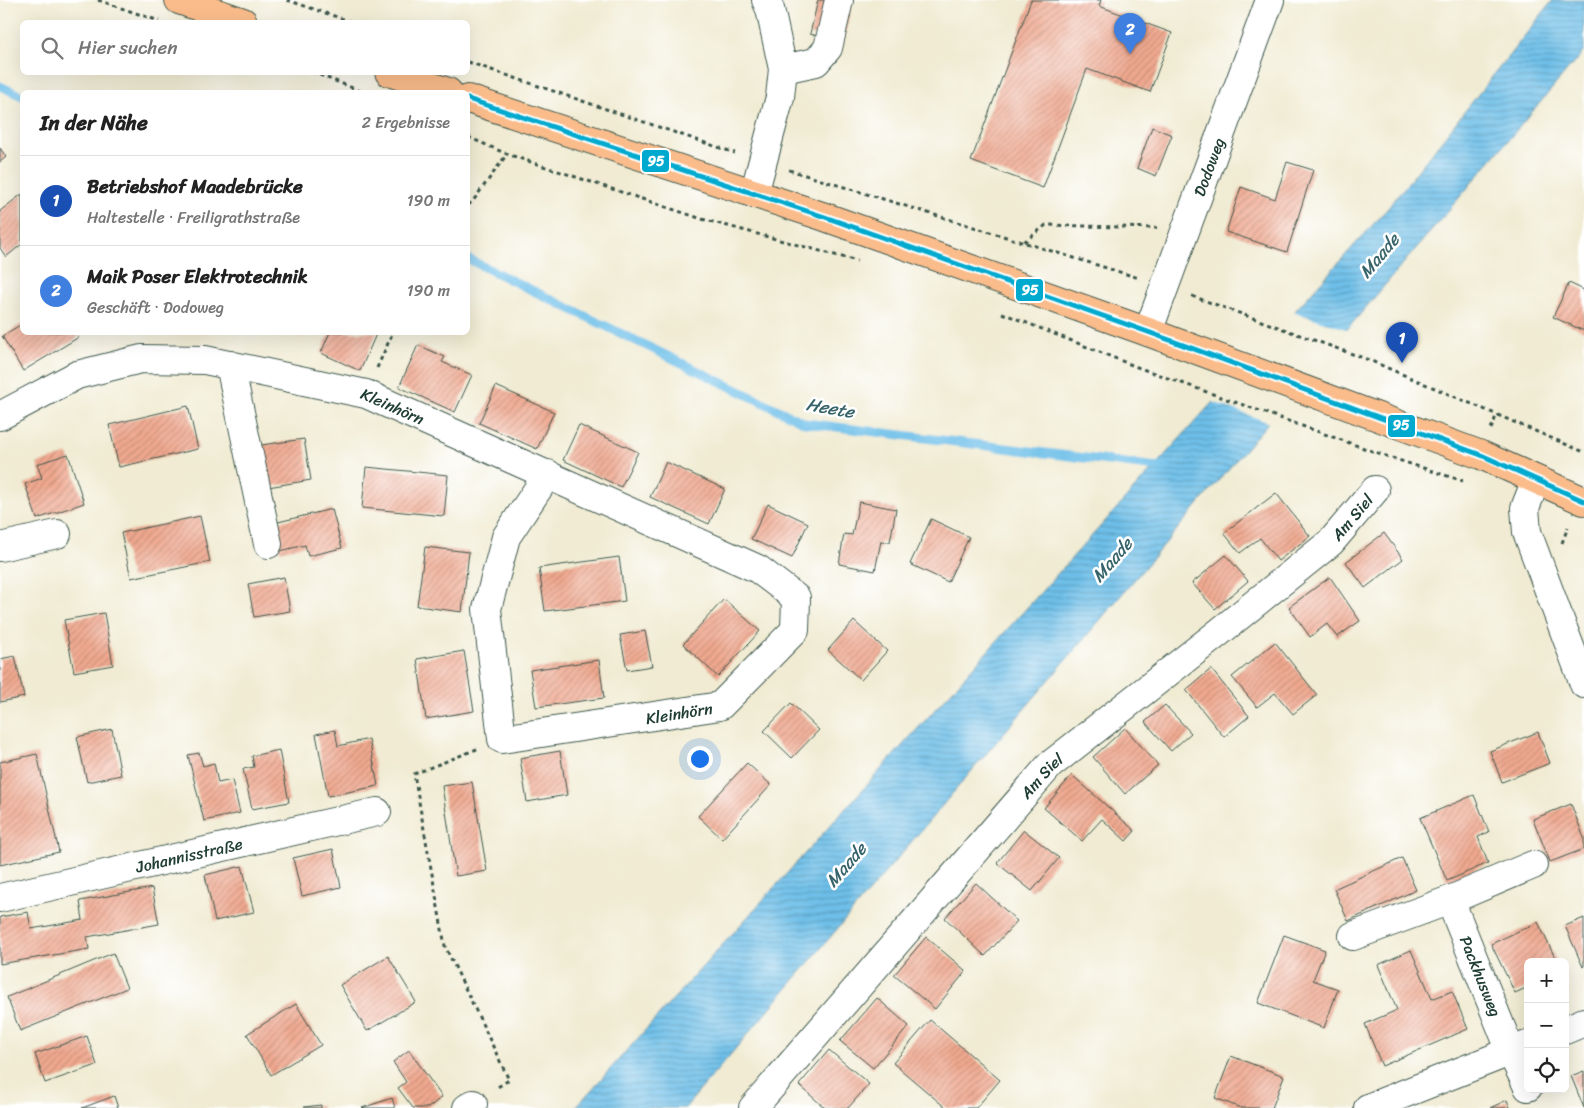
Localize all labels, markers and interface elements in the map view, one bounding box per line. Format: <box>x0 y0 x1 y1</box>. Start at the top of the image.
pin: 2 <box>1114 13 1146 54</box>
search box <box>20 20 470 75</box>
text: Hier suchen <box>78 31 178 64</box>
icon: search <box>38 34 66 62</box>
text: In der Nähe <box>40 104 148 142</box>
text: 2 Ergebnisse <box>362 108 450 137</box>
street label: Dodoweg <box>1185 133 1233 201</box>
line badge: 95 <box>641 149 670 173</box>
text: 95 <box>647 149 665 174</box>
text: Betriebshof Maadebrücke <box>87 170 303 203</box>
text: 1 <box>53 186 59 215</box>
text: 190 m <box>407 186 450 215</box>
text: Haltestelle · Freiligrathstraße <box>87 203 300 232</box>
water label: Maade <box>1350 224 1409 286</box>
text: Maik Poser Elektrotechnik <box>87 260 308 293</box>
text: 2 <box>51 276 61 305</box>
text: 190 m <box>407 276 450 305</box>
line badge: 95 <box>1015 278 1044 302</box>
text: 95 <box>1021 278 1039 303</box>
text: Geschäft · Dodoweg <box>87 293 224 322</box>
pin: 1 <box>1386 322 1418 363</box>
street label: Kleinhörn <box>356 379 429 433</box>
water label: Heete <box>804 388 859 428</box>
text: 95 <box>1392 413 1410 438</box>
line badge: 95 <box>1387 414 1416 438</box>
street label: Am Siel <box>1323 487 1381 548</box>
water label: Maade <box>1083 529 1142 590</box>
street label: Kleinhörn <box>644 694 715 733</box>
street label: Am Siel <box>1012 745 1070 806</box>
your location <box>687 746 713 772</box>
street label: Johannisstraße <box>132 829 246 882</box>
water label: Maade <box>817 834 876 895</box>
street label: Packhusweg <box>1451 931 1510 1021</box>
map controls <box>1524 958 1569 1093</box>
button: + <box>1524 958 1569 1003</box>
button: − <box>1524 1003 1569 1048</box>
button: locate <box>1524 1048 1569 1093</box>

